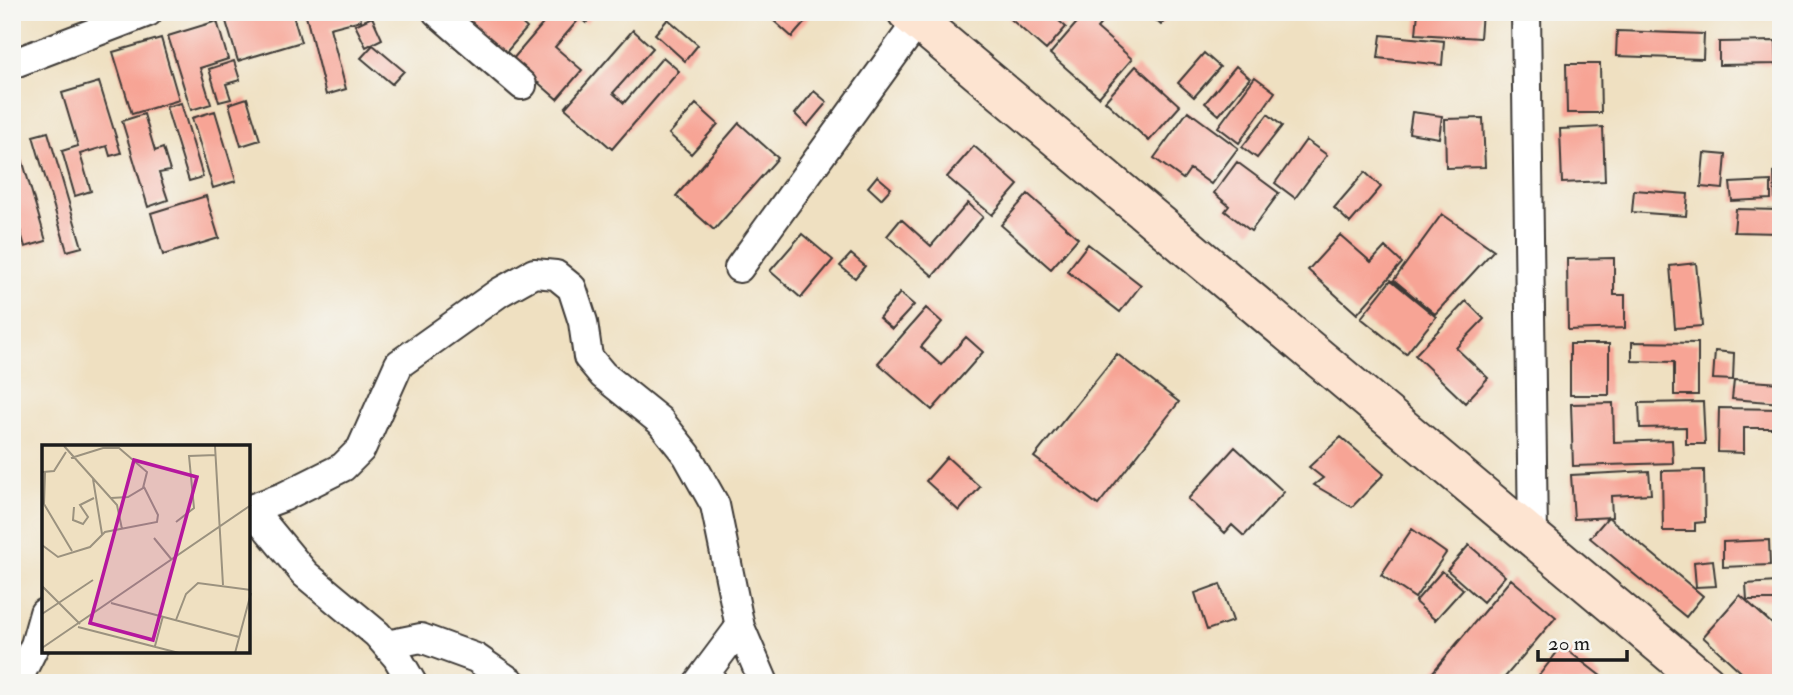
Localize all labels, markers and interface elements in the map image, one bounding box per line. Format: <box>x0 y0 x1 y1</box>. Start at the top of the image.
inset map <box>42 445 250 653</box>
scale bar <box>1538 618 1627 662</box>
text: 20 m <box>1548 630 1590 657</box>

